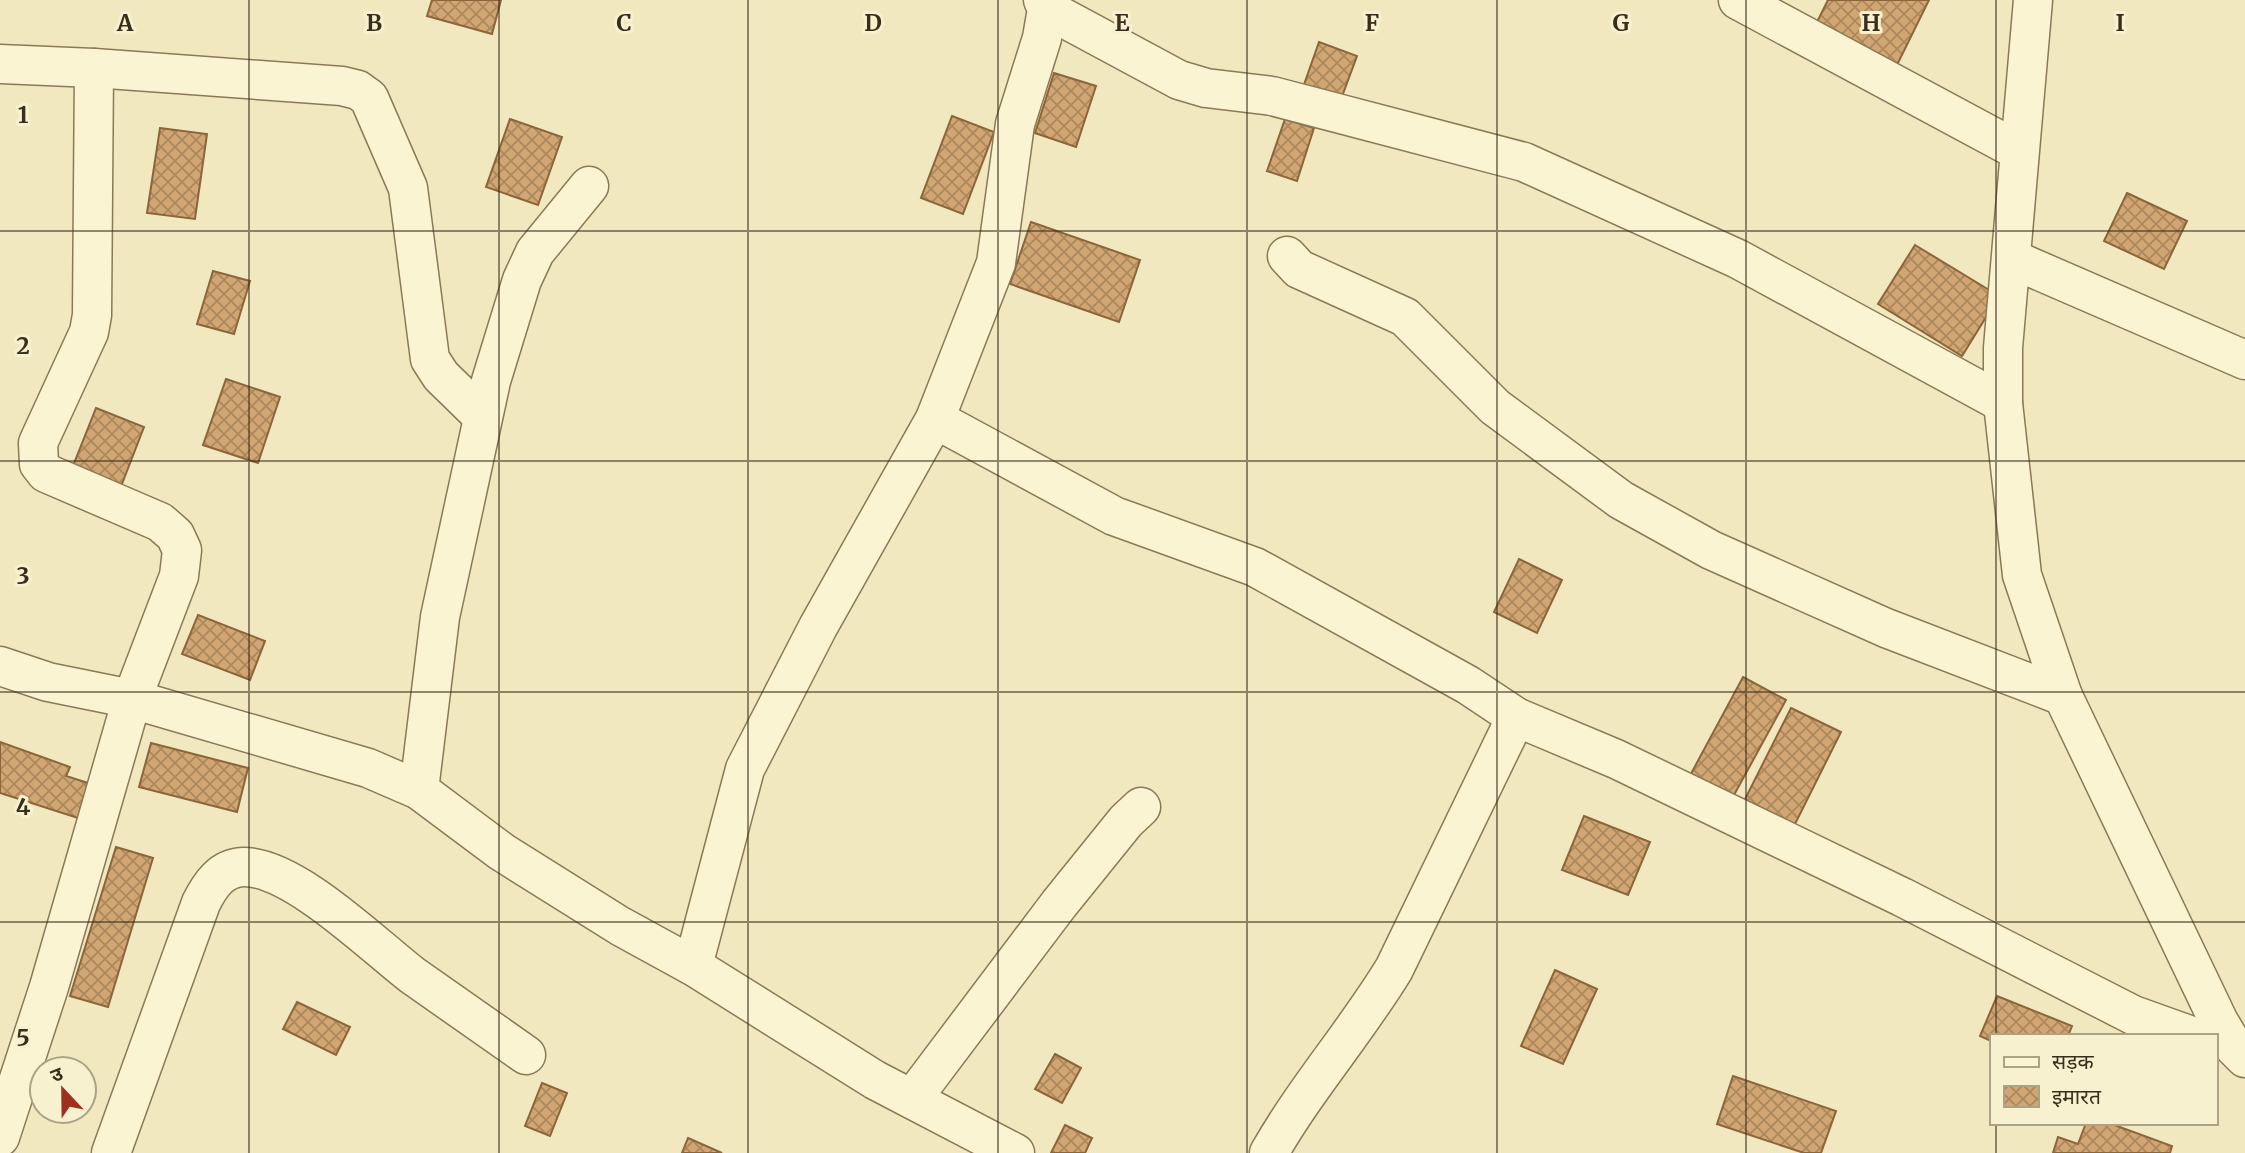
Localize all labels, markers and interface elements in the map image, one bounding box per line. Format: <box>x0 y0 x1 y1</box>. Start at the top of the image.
text: A <box>116 8 134 37</box>
text: B <box>366 8 382 37</box>
text: C <box>616 8 632 37</box>
text: D <box>864 8 882 37</box>
text: E <box>1114 8 1130 37</box>
text: F <box>1365 8 1379 37</box>
text: G <box>1613 8 1630 37</box>
text: H <box>1862 8 1881 37</box>
text: I <box>2115 8 2125 37</box>
text: 1 <box>18 100 29 129</box>
text: 2 <box>16 331 30 360</box>
text: 3 <box>16 561 30 590</box>
text: 4 <box>16 792 31 821</box>
text: 5 <box>16 1023 30 1052</box>
legend <box>1990 1034 2217 1125</box>
text: सड़क <box>2052 1048 2094 1075</box>
north arrow <box>28 1055 98 1125</box>
text: उ <box>47 1061 67 1087</box>
text: इमारत <box>2052 1083 2102 1110</box>

